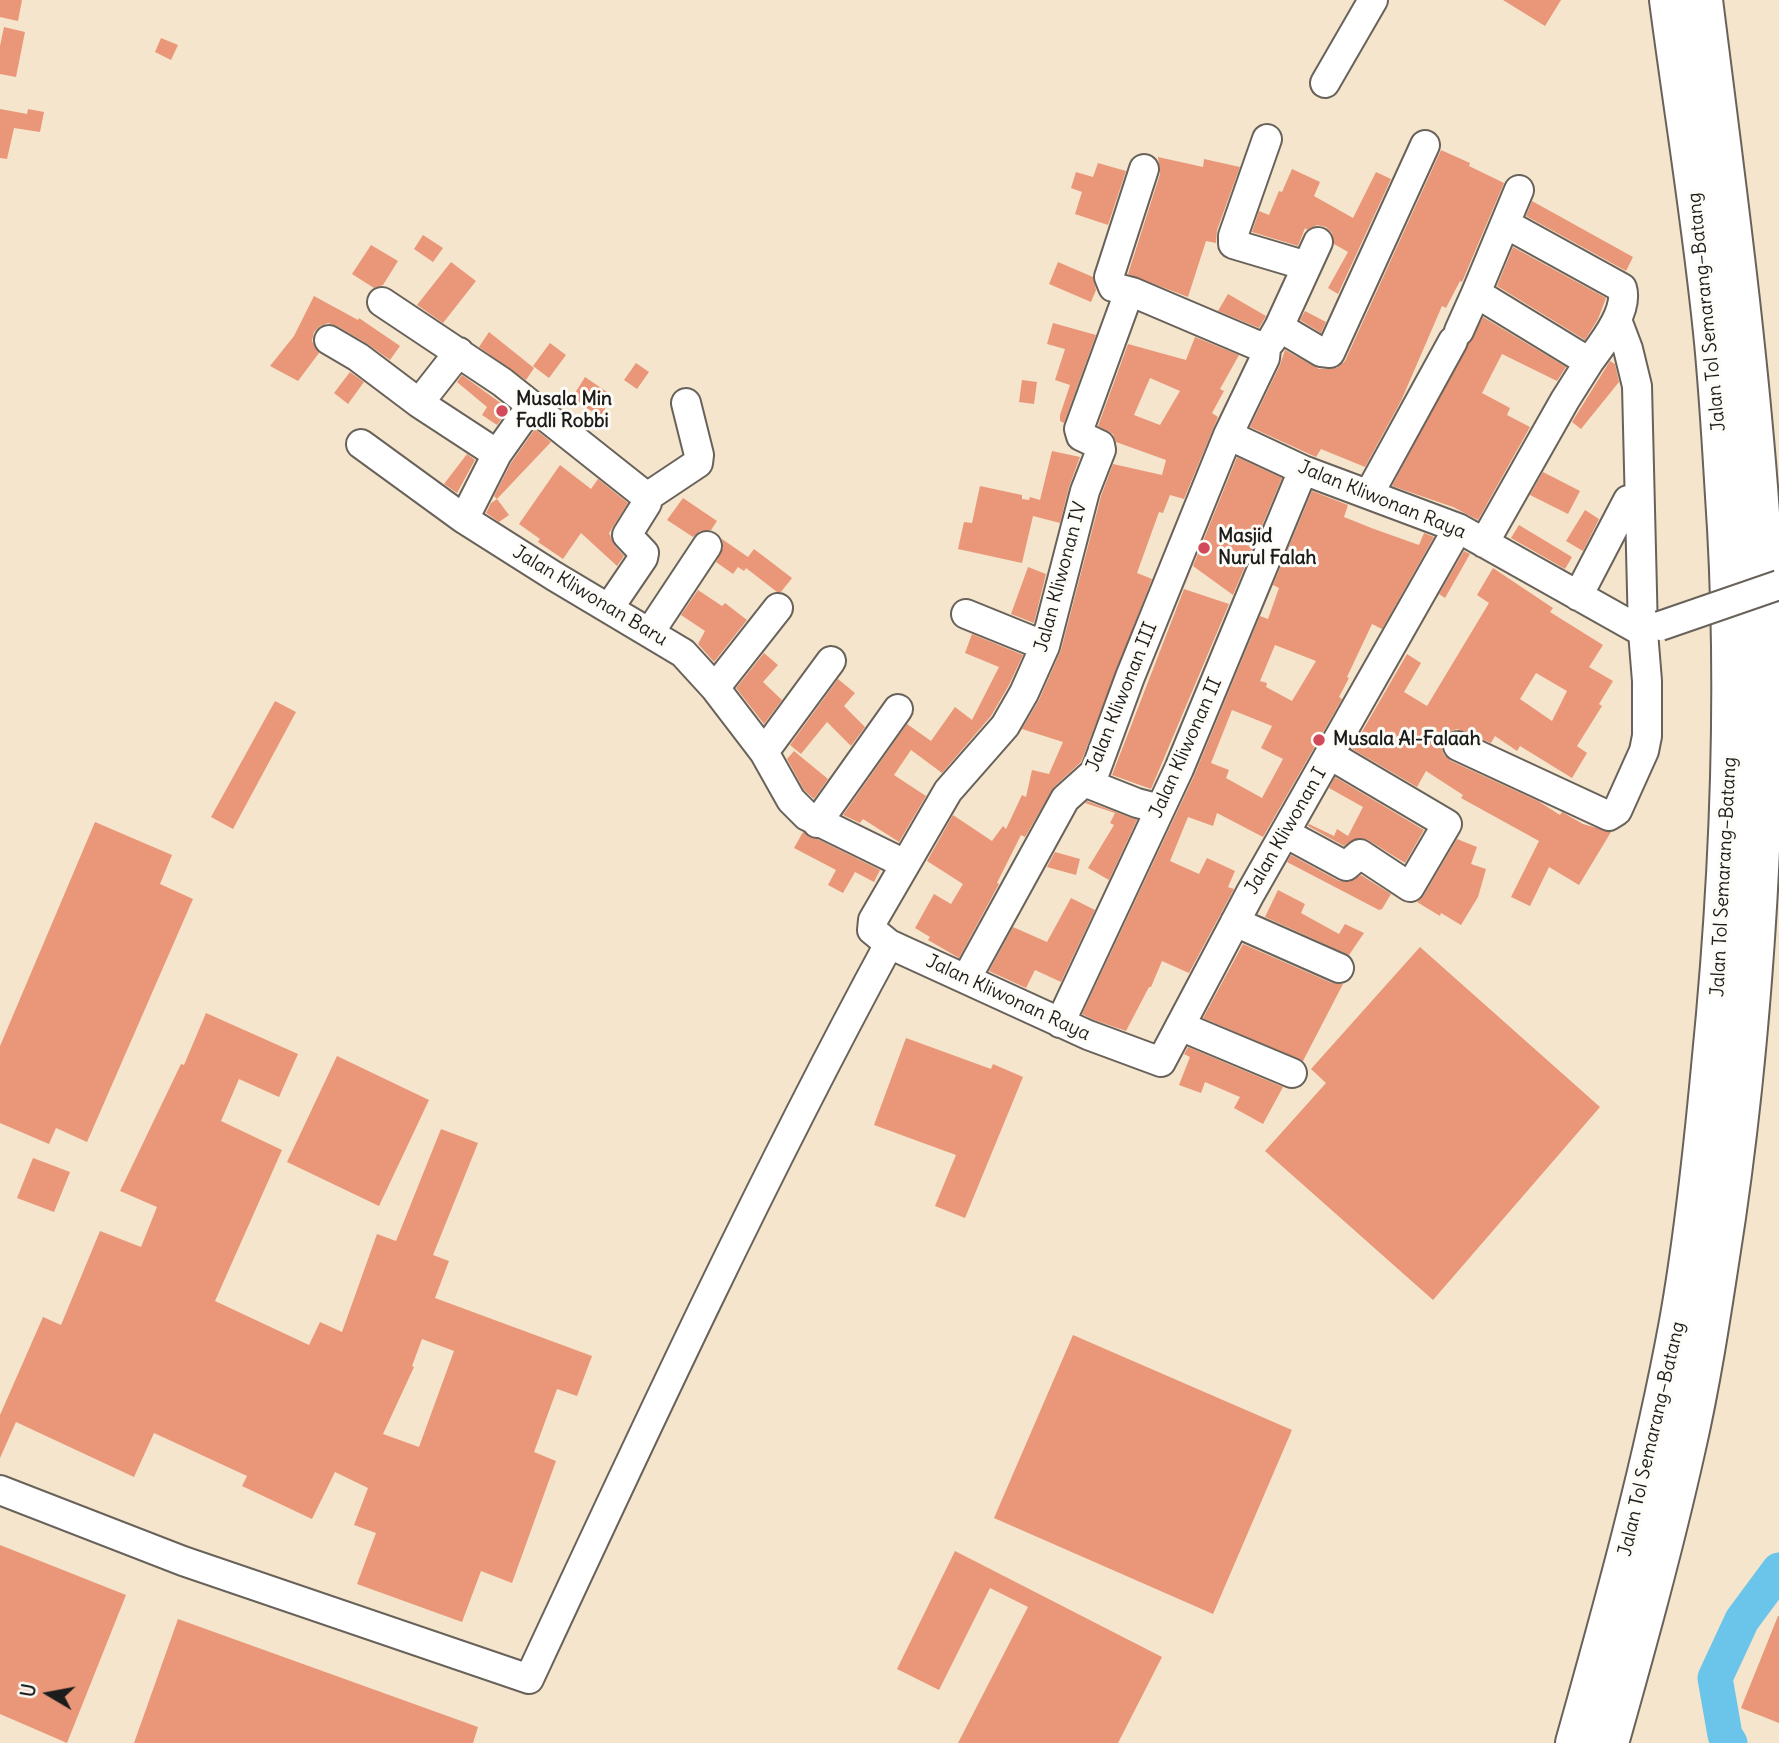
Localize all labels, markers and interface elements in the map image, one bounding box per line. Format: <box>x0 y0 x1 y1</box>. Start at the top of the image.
street label: Jalan Tol Semarang–Batang <box>1683 191 1731 433</box>
place label: Musala Min Fadli Robbi <box>516 389 612 433</box>
marker: Musala Min Fadli Robbi <box>494 403 510 419</box>
street label: Jalan Kliwonan Raya <box>1295 456 1469 544</box>
street label: Jalan Kliwonan IV <box>1030 499 1092 655</box>
place label: Masjid Nurul Falah <box>1218 526 1316 570</box>
marker: Masjid Nurul Falah <box>1196 540 1212 556</box>
street label: Jalan Kliwonan Baru <box>508 541 672 651</box>
street label: Jalan Kliwonan III <box>1082 619 1162 775</box>
street label: Jalan Kliwonan II <box>1145 674 1227 822</box>
place label: Musala Al-Falaah <box>1333 729 1481 751</box>
marker: Musala Al-Falaah <box>1311 732 1327 748</box>
street label: Jalan Tol Semarang–Batang <box>1706 756 1742 998</box>
street label: Jalan Kliwonan I <box>1240 764 1332 898</box>
street label: Jalan Kliwonan Raya <box>922 950 1094 1046</box>
street label: Jalan Tol Semarang–Batang <box>1614 1319 1690 1559</box>
north arrow <box>14 1659 84 1729</box>
text: U <box>15 1682 41 1699</box>

